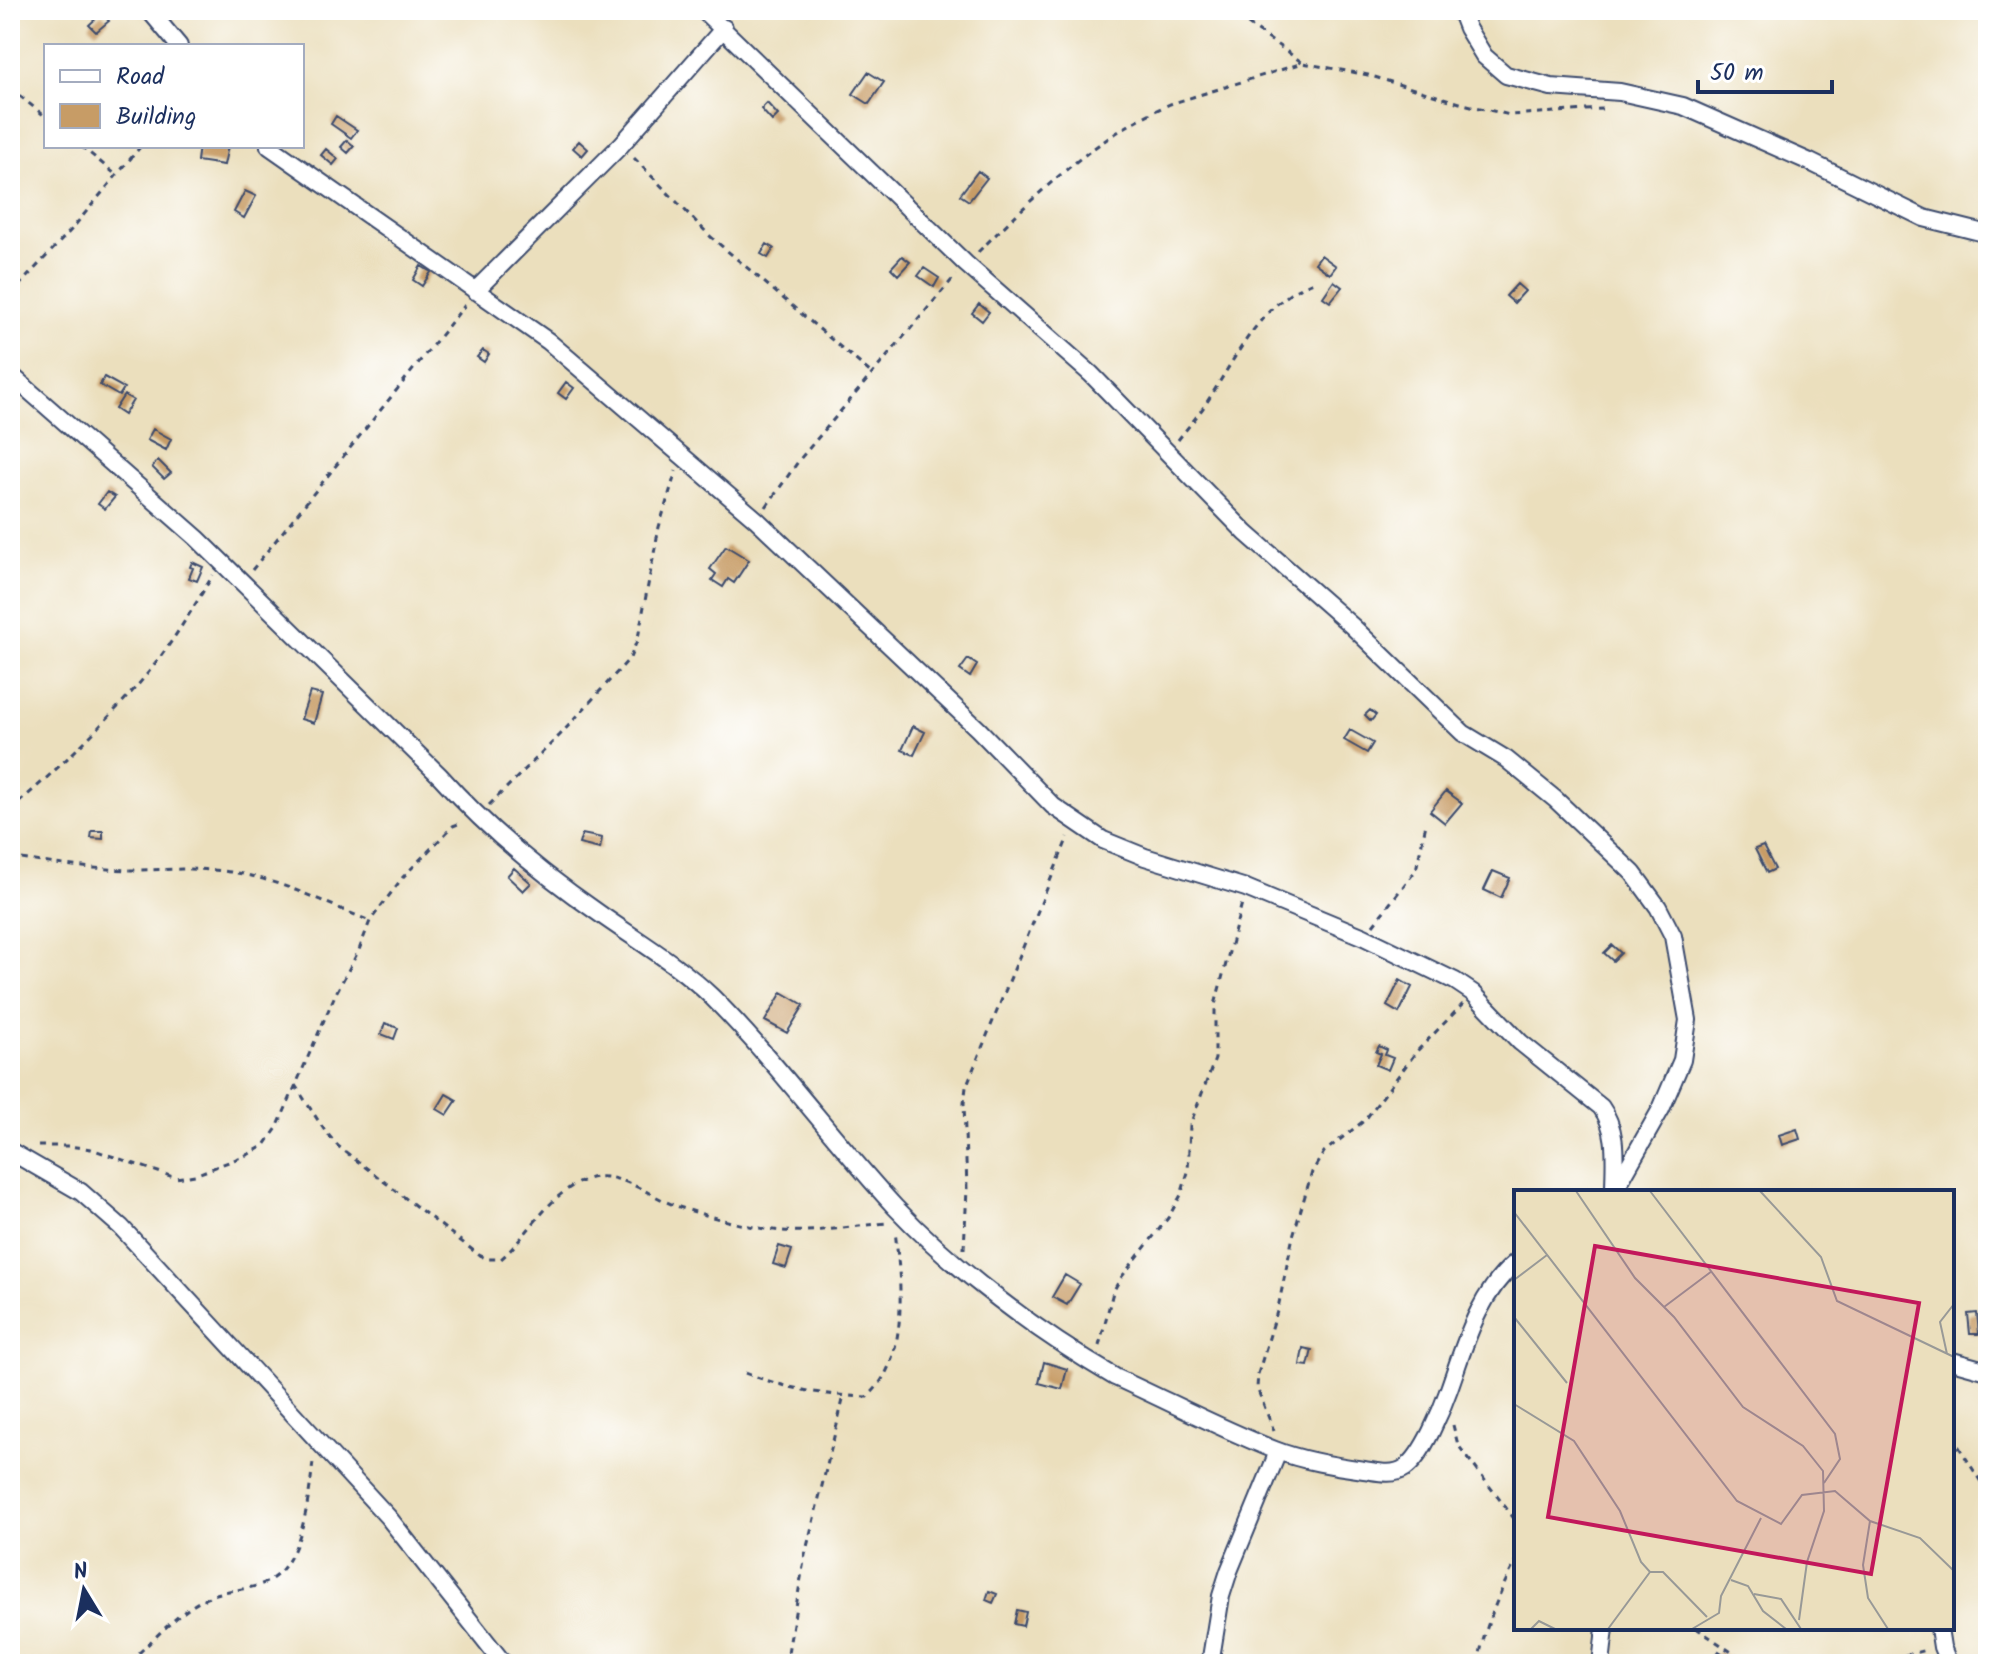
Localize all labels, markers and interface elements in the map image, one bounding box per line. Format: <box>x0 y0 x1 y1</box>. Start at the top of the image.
legend <box>44 44 304 148</box>
scale bar <box>1698 44 1832 94</box>
text: 50 m <box>1710 54 1764 93</box>
text: Road <box>116 58 165 97</box>
text: Building <box>116 98 196 137</box>
inset map <box>1514 1190 1954 1630</box>
north arrow <box>44 1550 124 1630</box>
text: N <box>71 1554 91 1591</box>

